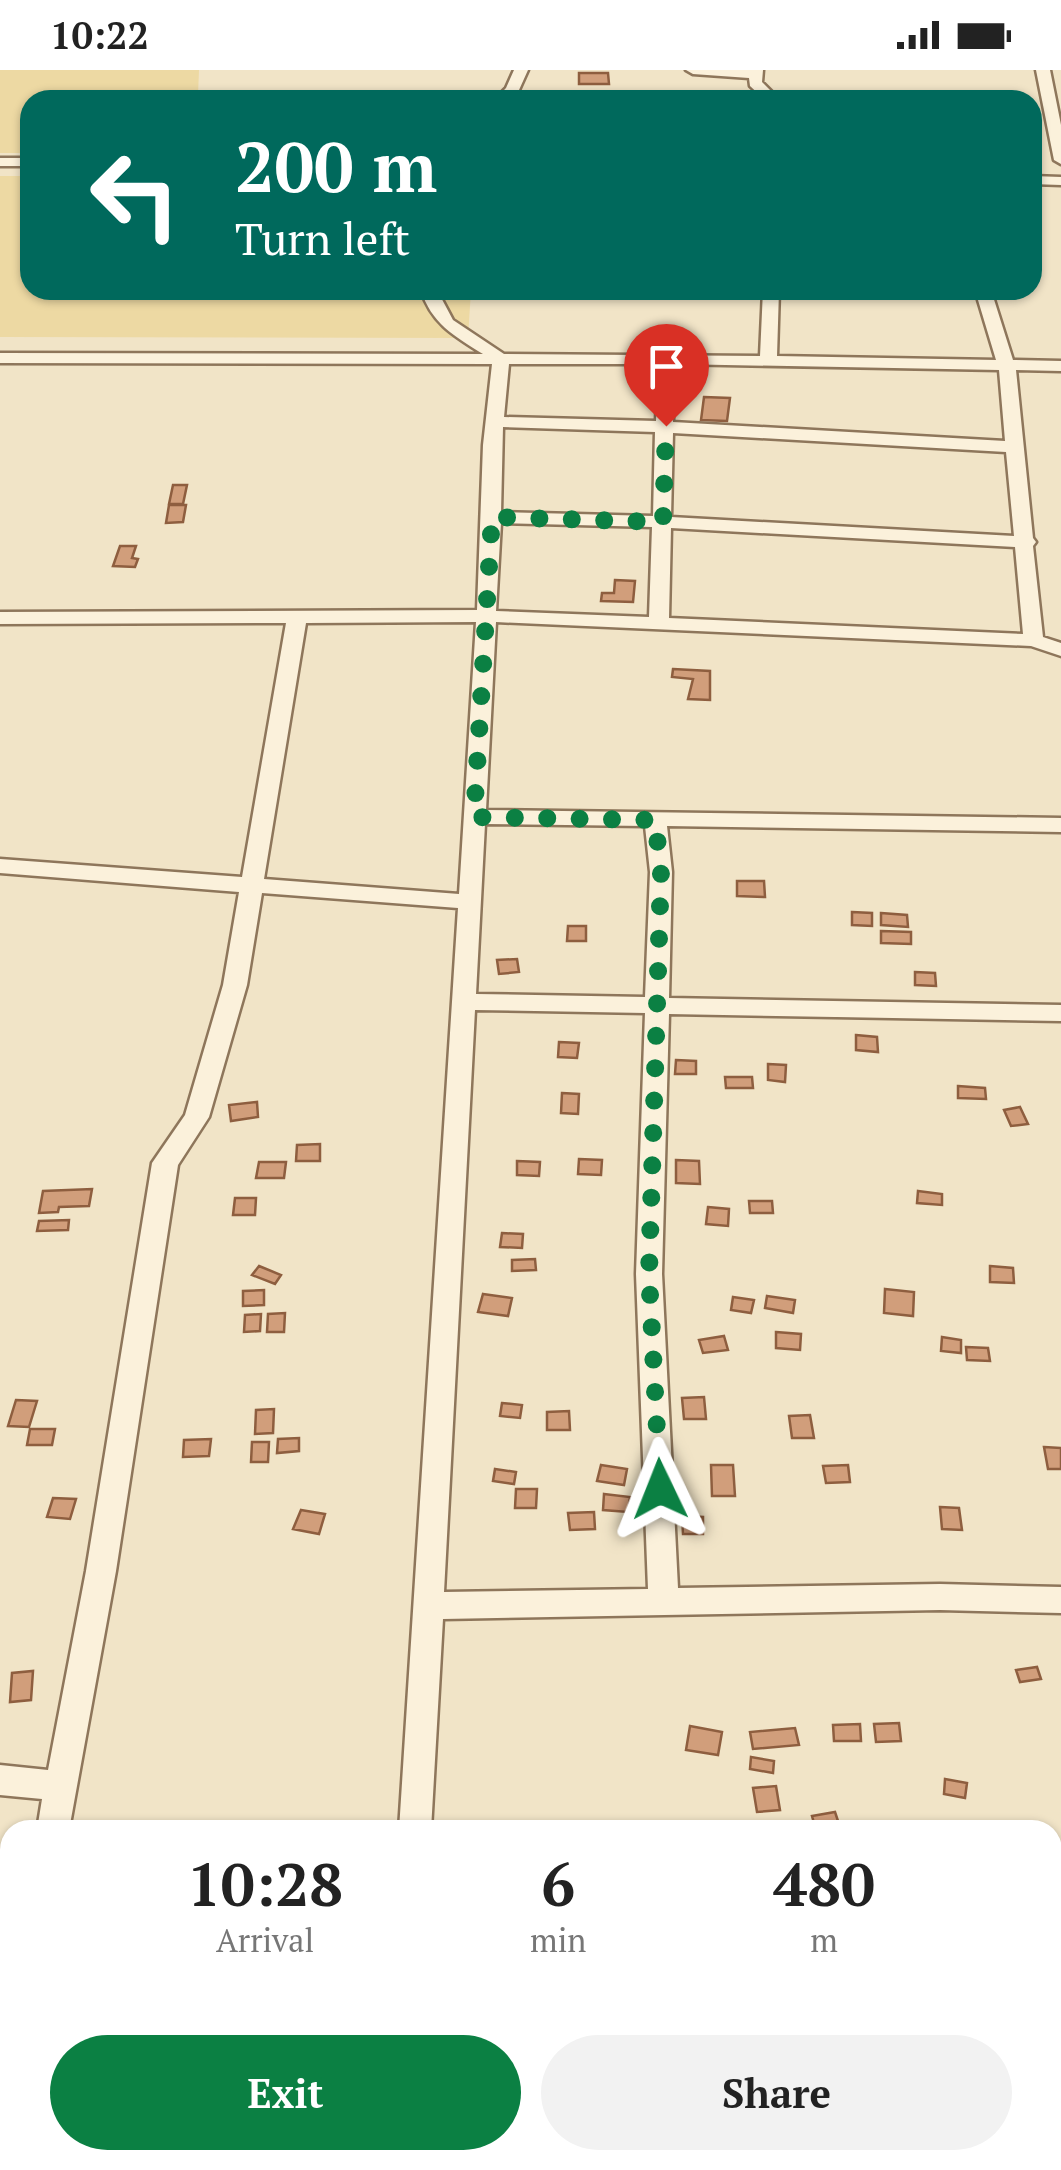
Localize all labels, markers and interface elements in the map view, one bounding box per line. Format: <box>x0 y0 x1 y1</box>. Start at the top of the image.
text: 10:22 <box>50 10 149 60</box>
text: 200 m <box>235 119 437 212</box>
icon: left <box>70 130 200 260</box>
text: Turn left <box>235 208 410 268</box>
pin <box>624 324 709 427</box>
icon: arrive <box>639 339 694 394</box>
position arrow <box>608 1437 712 1541</box>
text: 10:28 <box>187 1844 343 1923</box>
text: 6 <box>541 1844 575 1923</box>
text: 480 <box>773 1844 875 1923</box>
text: Arrival <box>216 1919 314 1961</box>
text: min <box>530 1919 586 1961</box>
text: m <box>810 1919 838 1961</box>
button: Exit <box>50 2035 521 2150</box>
button: Share <box>541 2035 1012 2150</box>

